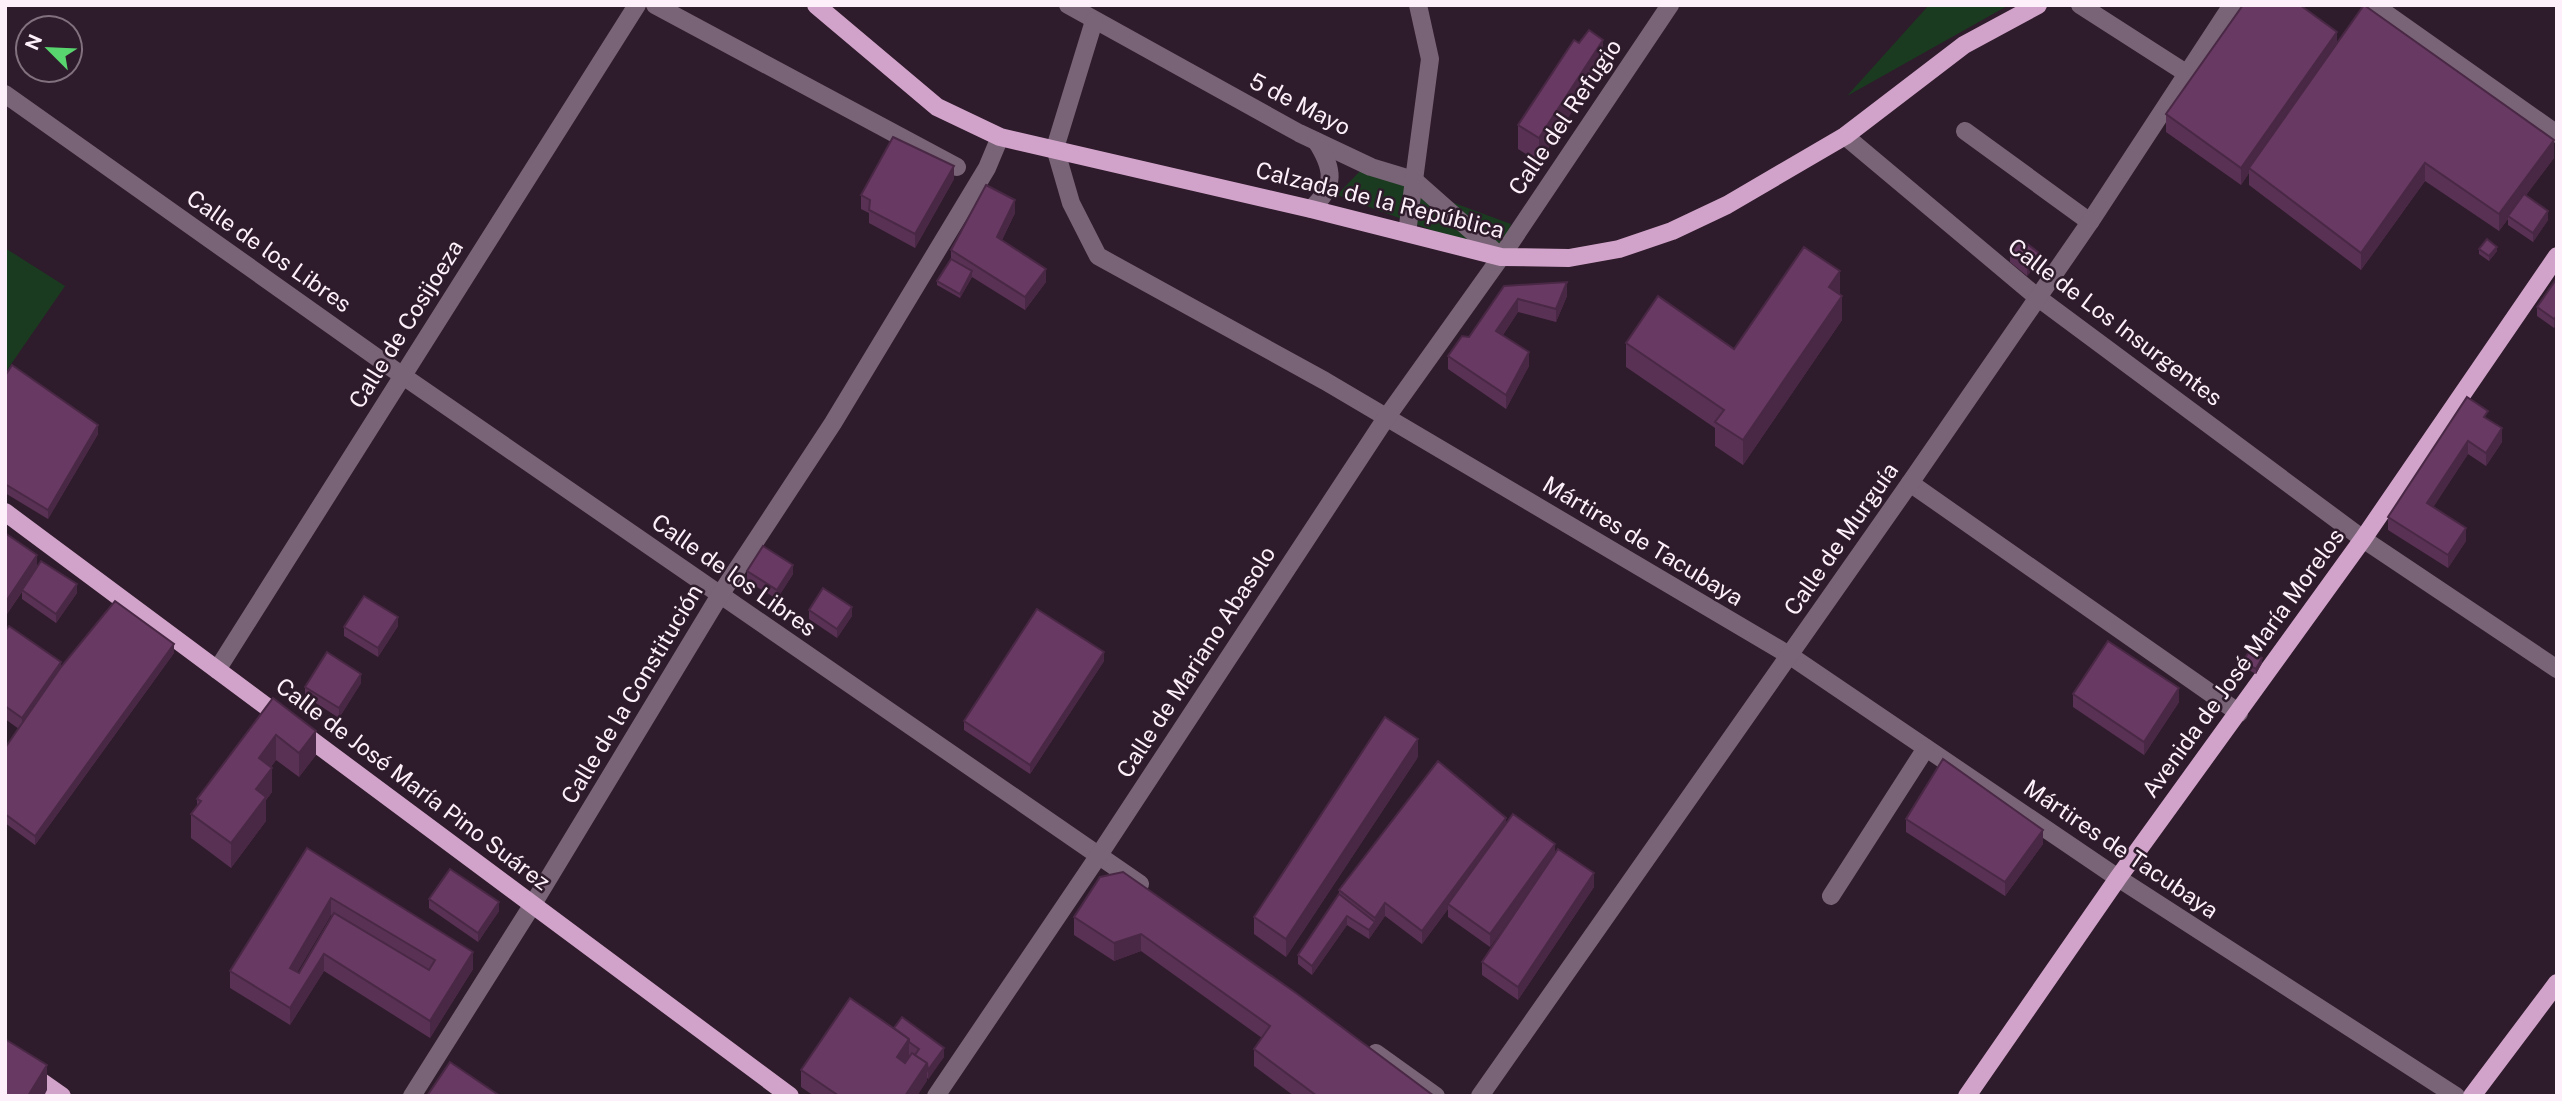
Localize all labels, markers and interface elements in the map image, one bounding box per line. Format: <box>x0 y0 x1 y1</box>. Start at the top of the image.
north arrow <box>14 14 84 84</box>
text: N <box>20 31 47 53</box>
street label: Calle del Refugio <box>1502 34 1627 200</box>
street label: 5 de Mayo <box>1245 67 1355 141</box>
street label: Calzada de la República <box>1253 156 1507 243</box>
street label: Calle de los Libres <box>182 184 357 317</box>
street label: Calle de Los Insurgentes <box>2003 232 2228 411</box>
street label: Calle de Cosijoeza <box>343 235 468 413</box>
street label: Calle de Murguía <box>1778 457 1903 620</box>
street label: Mártires de Tacubaya <box>1538 470 1748 611</box>
street label: Calle de los Libres <box>647 508 822 641</box>
street label: Avenida de José María Morelos <box>2136 523 2349 803</box>
street label: Calle de Mariano Abasolo <box>1111 541 1281 782</box>
street label: Calle de la Constitución <box>555 579 708 808</box>
street label: Calle de José María Pino Suárez <box>271 672 556 895</box>
street label: Mártires de Tacubaya <box>2019 773 2224 924</box>

